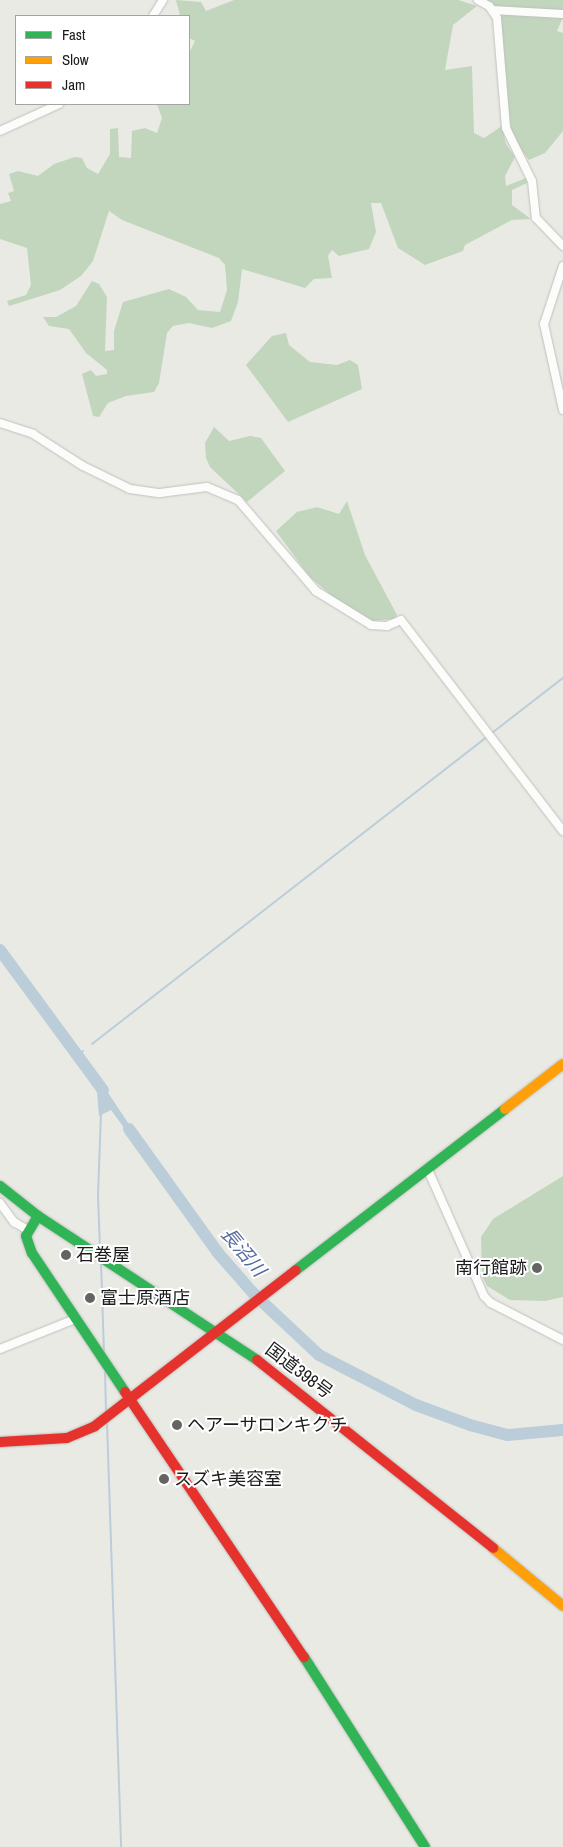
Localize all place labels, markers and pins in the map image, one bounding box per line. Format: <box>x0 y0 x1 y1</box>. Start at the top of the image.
place label: 石巻屋 <box>76 1244 130 1266</box>
marker: 石巻屋 <box>60 1249 72 1261</box>
place label: 南行館跡 <box>455 1257 527 1279</box>
marker: 南行館跡 <box>531 1262 543 1274</box>
place label: 富士原酒店 <box>100 1287 190 1309</box>
marker: 富士原酒店 <box>84 1292 96 1304</box>
place label: ヘアーサロンキクチ <box>187 1414 348 1436</box>
marker: ヘアーサロンキクチ <box>171 1419 183 1431</box>
place label: スズキ美容室 <box>174 1468 282 1490</box>
marker: スズキ美容室 <box>158 1473 170 1485</box>

